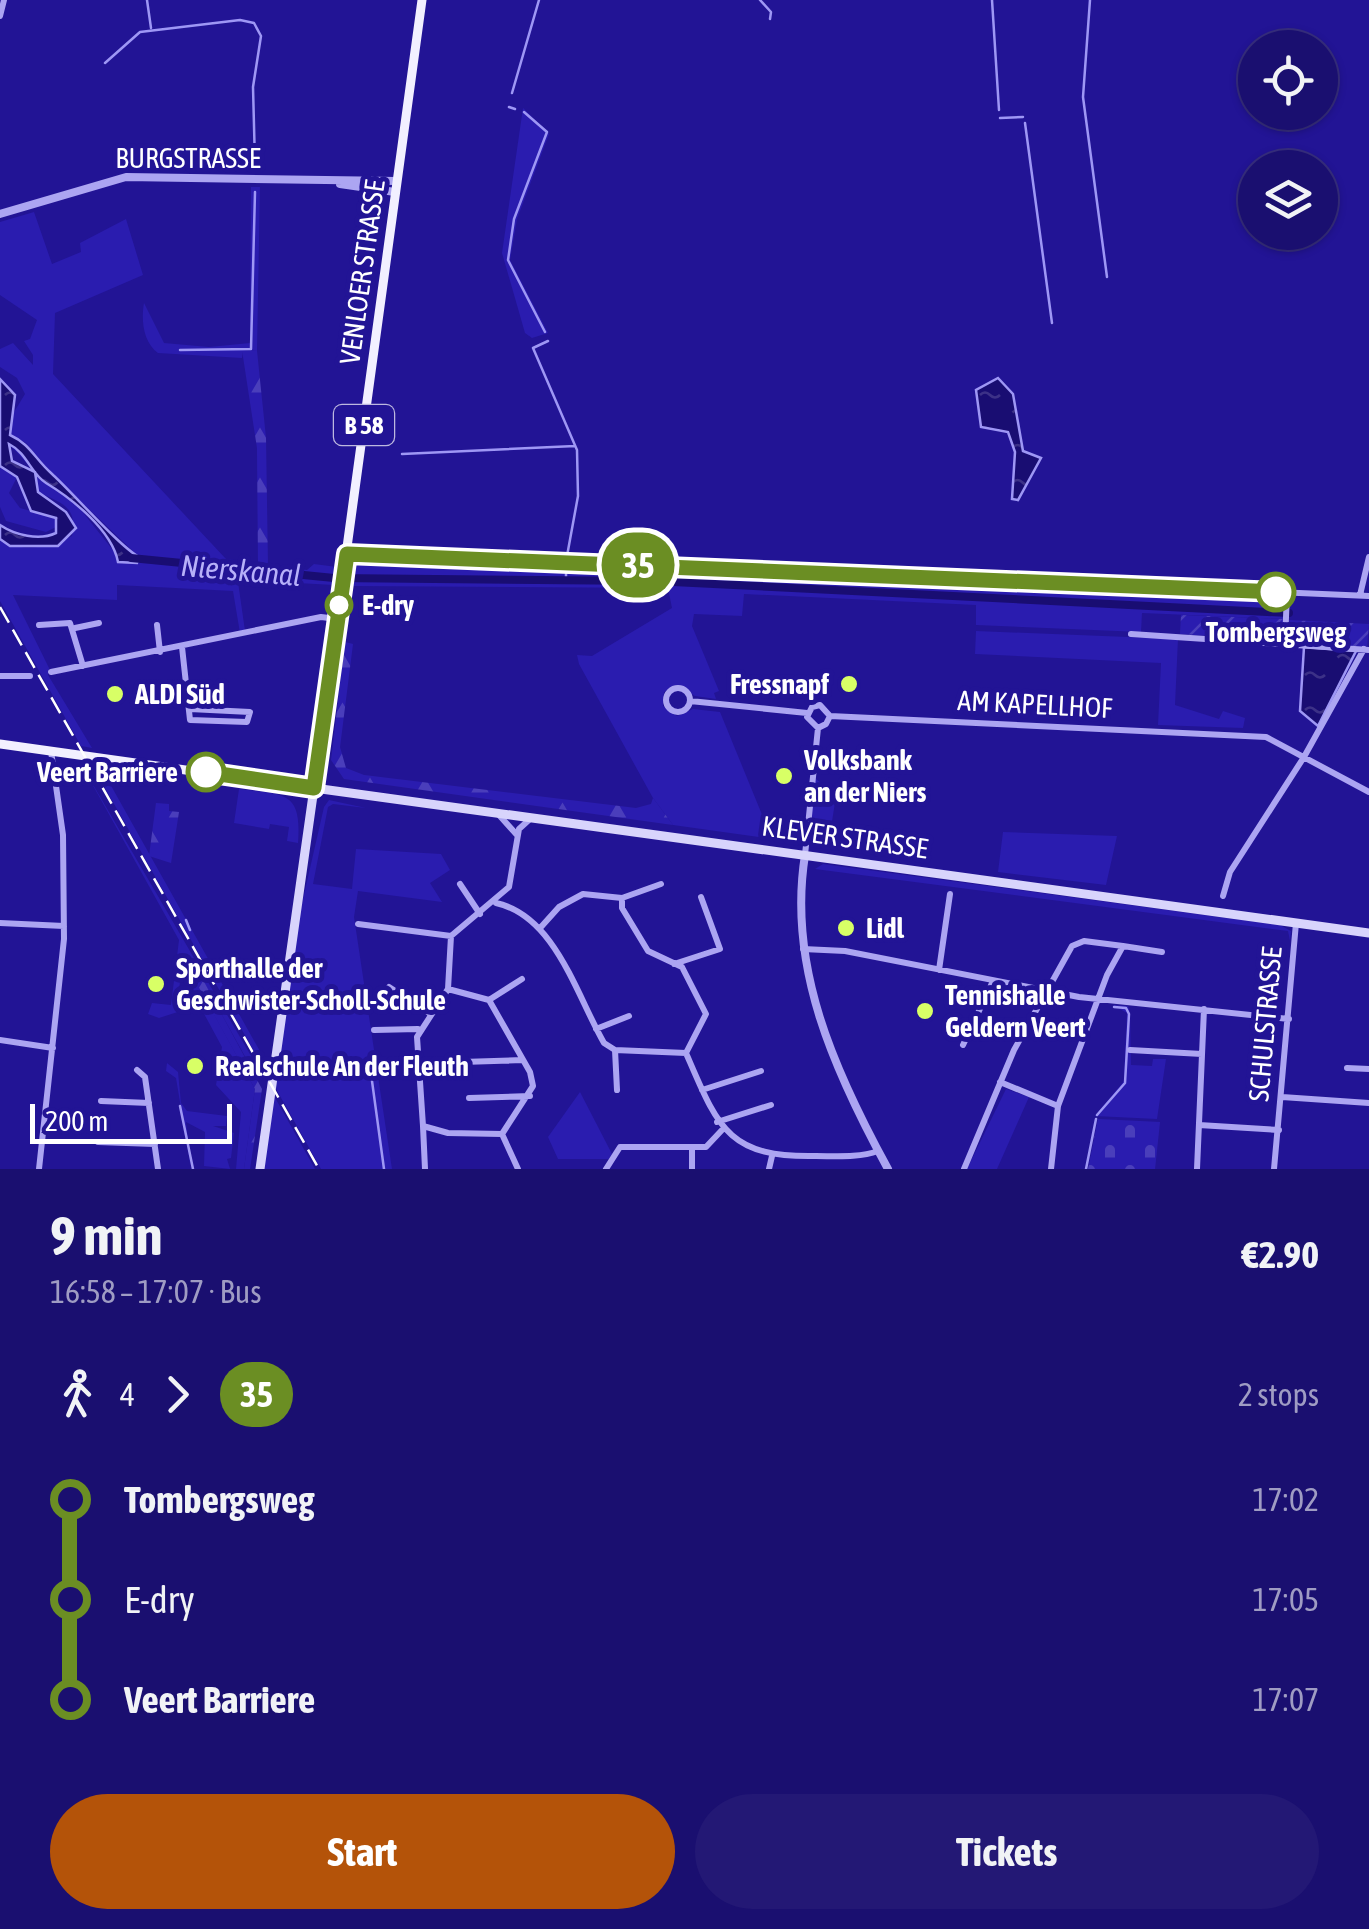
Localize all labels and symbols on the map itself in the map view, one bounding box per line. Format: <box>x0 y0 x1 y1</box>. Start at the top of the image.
street label: BURGSTRASSE <box>115 142 261 174</box>
street label: VENLOER STRASSE <box>333 178 391 366</box>
road number: B 58 <box>334 405 394 445</box>
line badge: 35 <box>593 532 683 598</box>
water label: Nierskanal <box>179 548 303 592</box>
marker: Tombergsweg <box>1257 573 1295 611</box>
place label: E-dry <box>362 589 414 621</box>
marker: E-dry <box>326 592 352 618</box>
place label: Tombergsweg <box>1206 616 1347 648</box>
place label: Fressnapf <box>730 668 829 700</box>
marker: Fressnapf <box>838 673 860 695</box>
place label: ALDI Süd <box>134 678 225 710</box>
marker: ALDI Süd <box>104 683 126 705</box>
street label: AM KAPELLHOF <box>957 684 1113 724</box>
place label: Volksbank an der Niers <box>803 744 926 808</box>
marker: Veert Barriere <box>187 753 225 791</box>
place label: Veert Barriere <box>36 756 178 788</box>
marker: Volksbank an der Niers <box>773 765 795 787</box>
street label: KLEVER STRASSE <box>760 810 930 864</box>
place label: Lidl <box>866 912 905 944</box>
marker: Lidl <box>835 917 857 939</box>
street label: SCHULSTRASSE <box>1242 945 1288 1103</box>
place label: Sporthalle der Geschwister-Scholl-Schule <box>176 952 446 1016</box>
marker: Sporthalle der Geschwister-Scholl-Schule <box>145 973 167 995</box>
place label: Tennishalle Geldern Veert <box>945 979 1086 1043</box>
marker: Tennishalle Geldern Veert <box>914 1000 936 1022</box>
place label: Realschule An der Fleuth <box>215 1050 469 1082</box>
marker: Realschule An der Fleuth <box>184 1055 206 1077</box>
scale bar <box>30 1099 232 1144</box>

